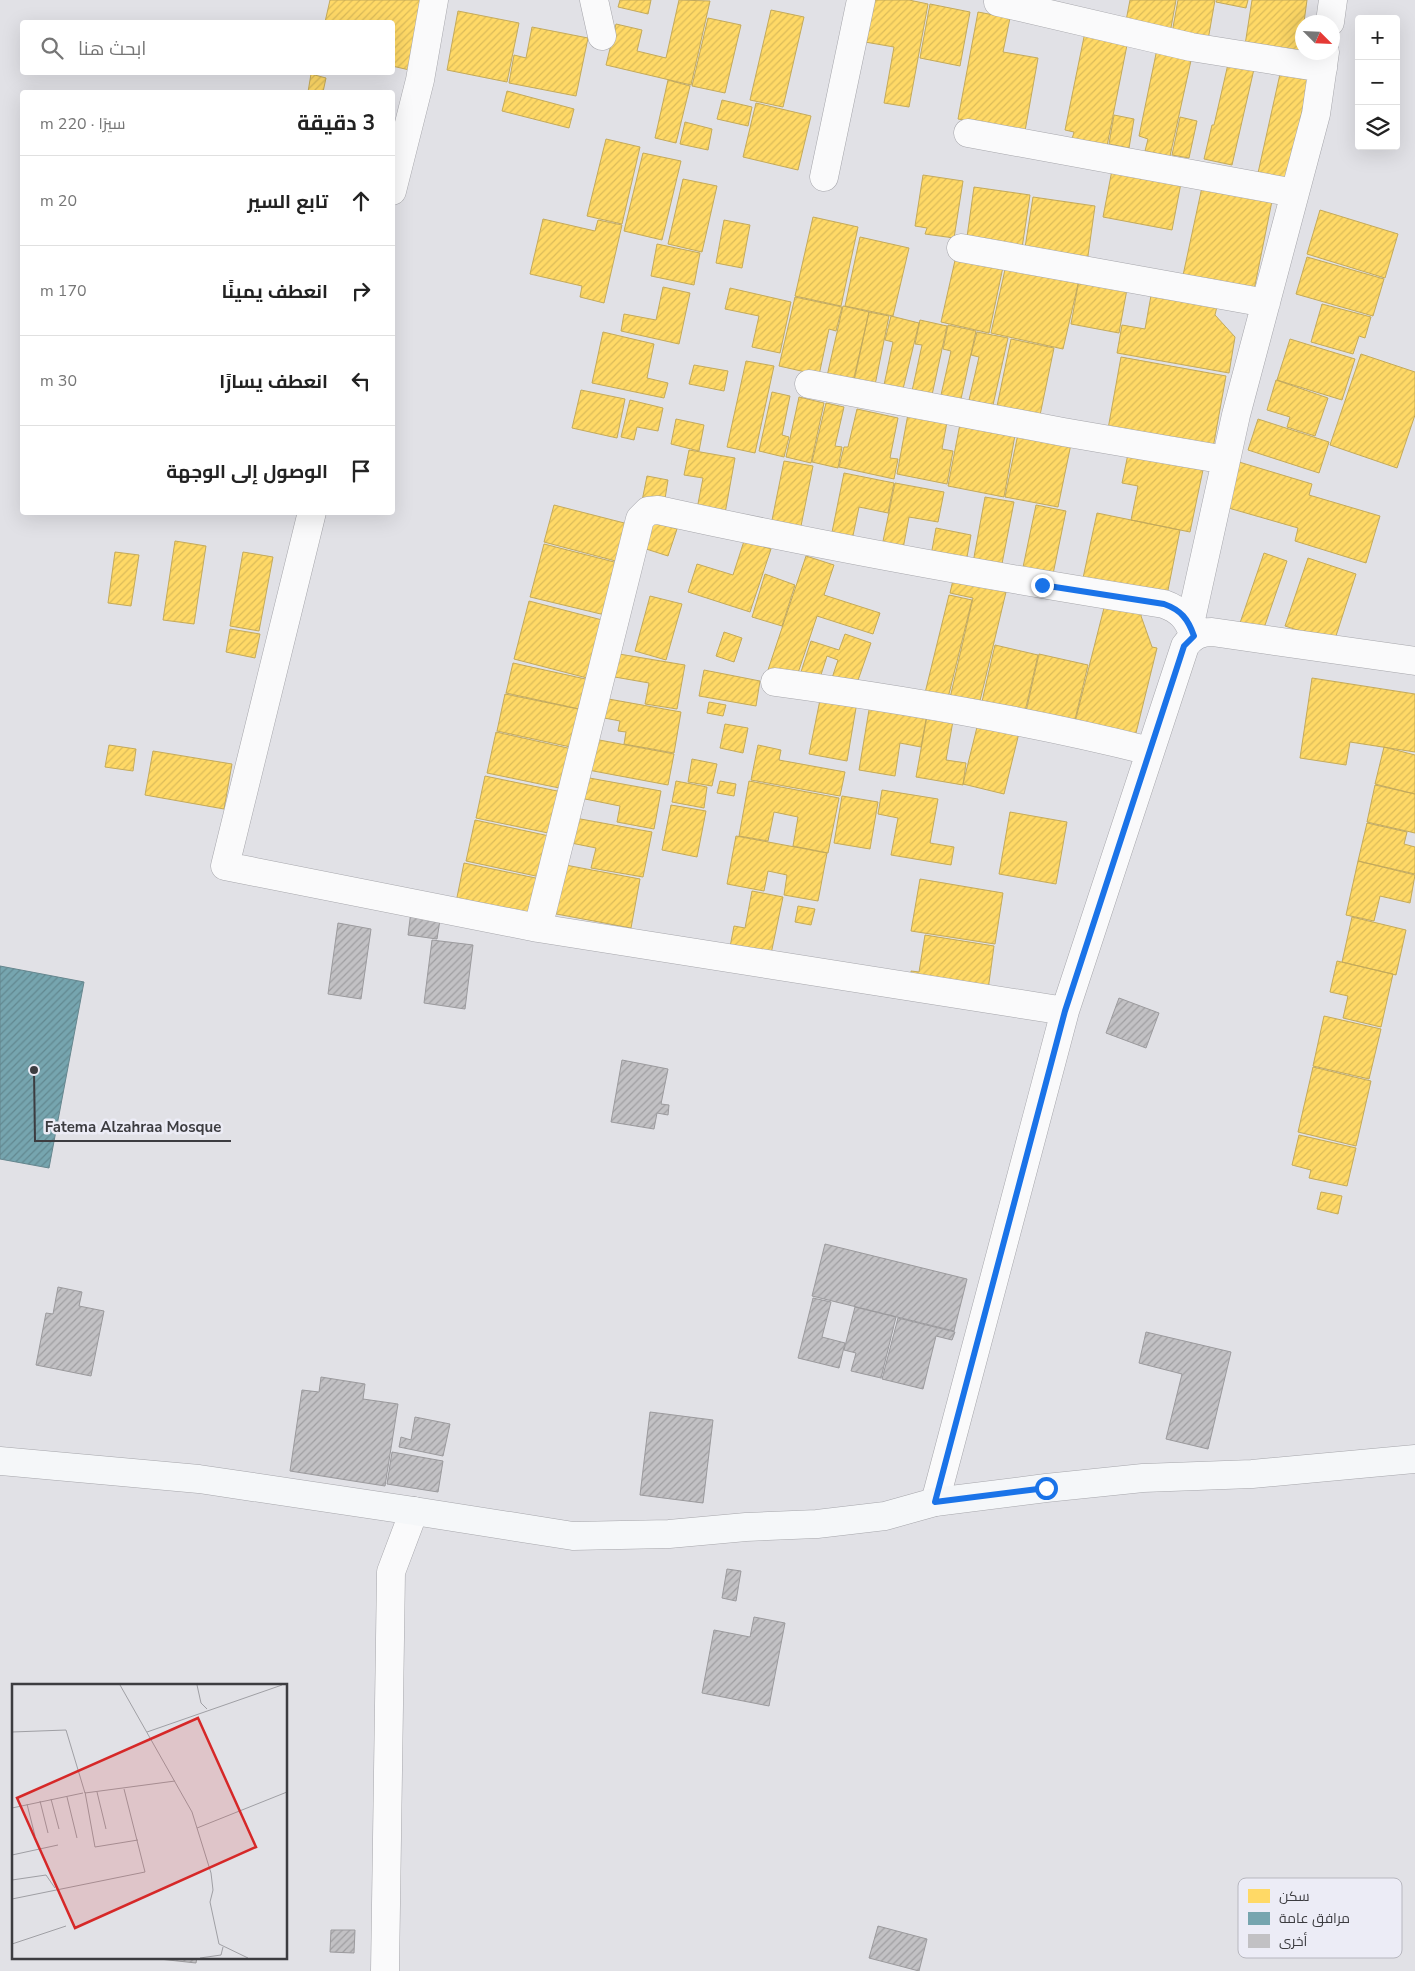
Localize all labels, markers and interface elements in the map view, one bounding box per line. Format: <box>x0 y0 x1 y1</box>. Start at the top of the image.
north arrow <box>1295 15 1340 60</box>
map controls <box>1355 15 1400 150</box>
button: + <box>1355 15 1400 60</box>
search box <box>20 20 395 75</box>
icon: search <box>38 34 66 62</box>
text: ابحث هنا <box>78 36 146 62</box>
button: − <box>1355 60 1400 105</box>
button: layers <box>1355 105 1400 150</box>
text: 3 دقيقة <box>297 109 375 137</box>
text: سيرًا · 220 m <box>40 113 126 135</box>
icon: ahead <box>347 187 375 215</box>
text: تابع السير <box>247 189 328 215</box>
text: 20 m <box>40 190 77 212</box>
icon: right <box>347 277 375 305</box>
text: انعطف يمينًا <box>222 279 328 305</box>
text: 170 m <box>40 280 87 302</box>
icon: left <box>347 367 375 395</box>
text: انعطف يسارًا <box>219 369 328 395</box>
text: 30 m <box>40 370 77 392</box>
icon: arrive <box>347 457 375 485</box>
text: الوصول إلى الوجهة <box>166 459 328 485</box>
route end <box>1031 574 1054 597</box>
callout: Fatema Alzahraa Mosque <box>35 1111 231 1141</box>
text: Fatema Alzahraa Mosque <box>45 1117 221 1137</box>
route start <box>1035 1477 1058 1500</box>
inset map <box>12 1684 288 1958</box>
legend <box>1238 1878 1402 1958</box>
text: سكن <box>1279 1887 1310 1906</box>
text: مرافق عامة <box>1279 1909 1350 1928</box>
text: أخرى <box>1279 1932 1308 1951</box>

